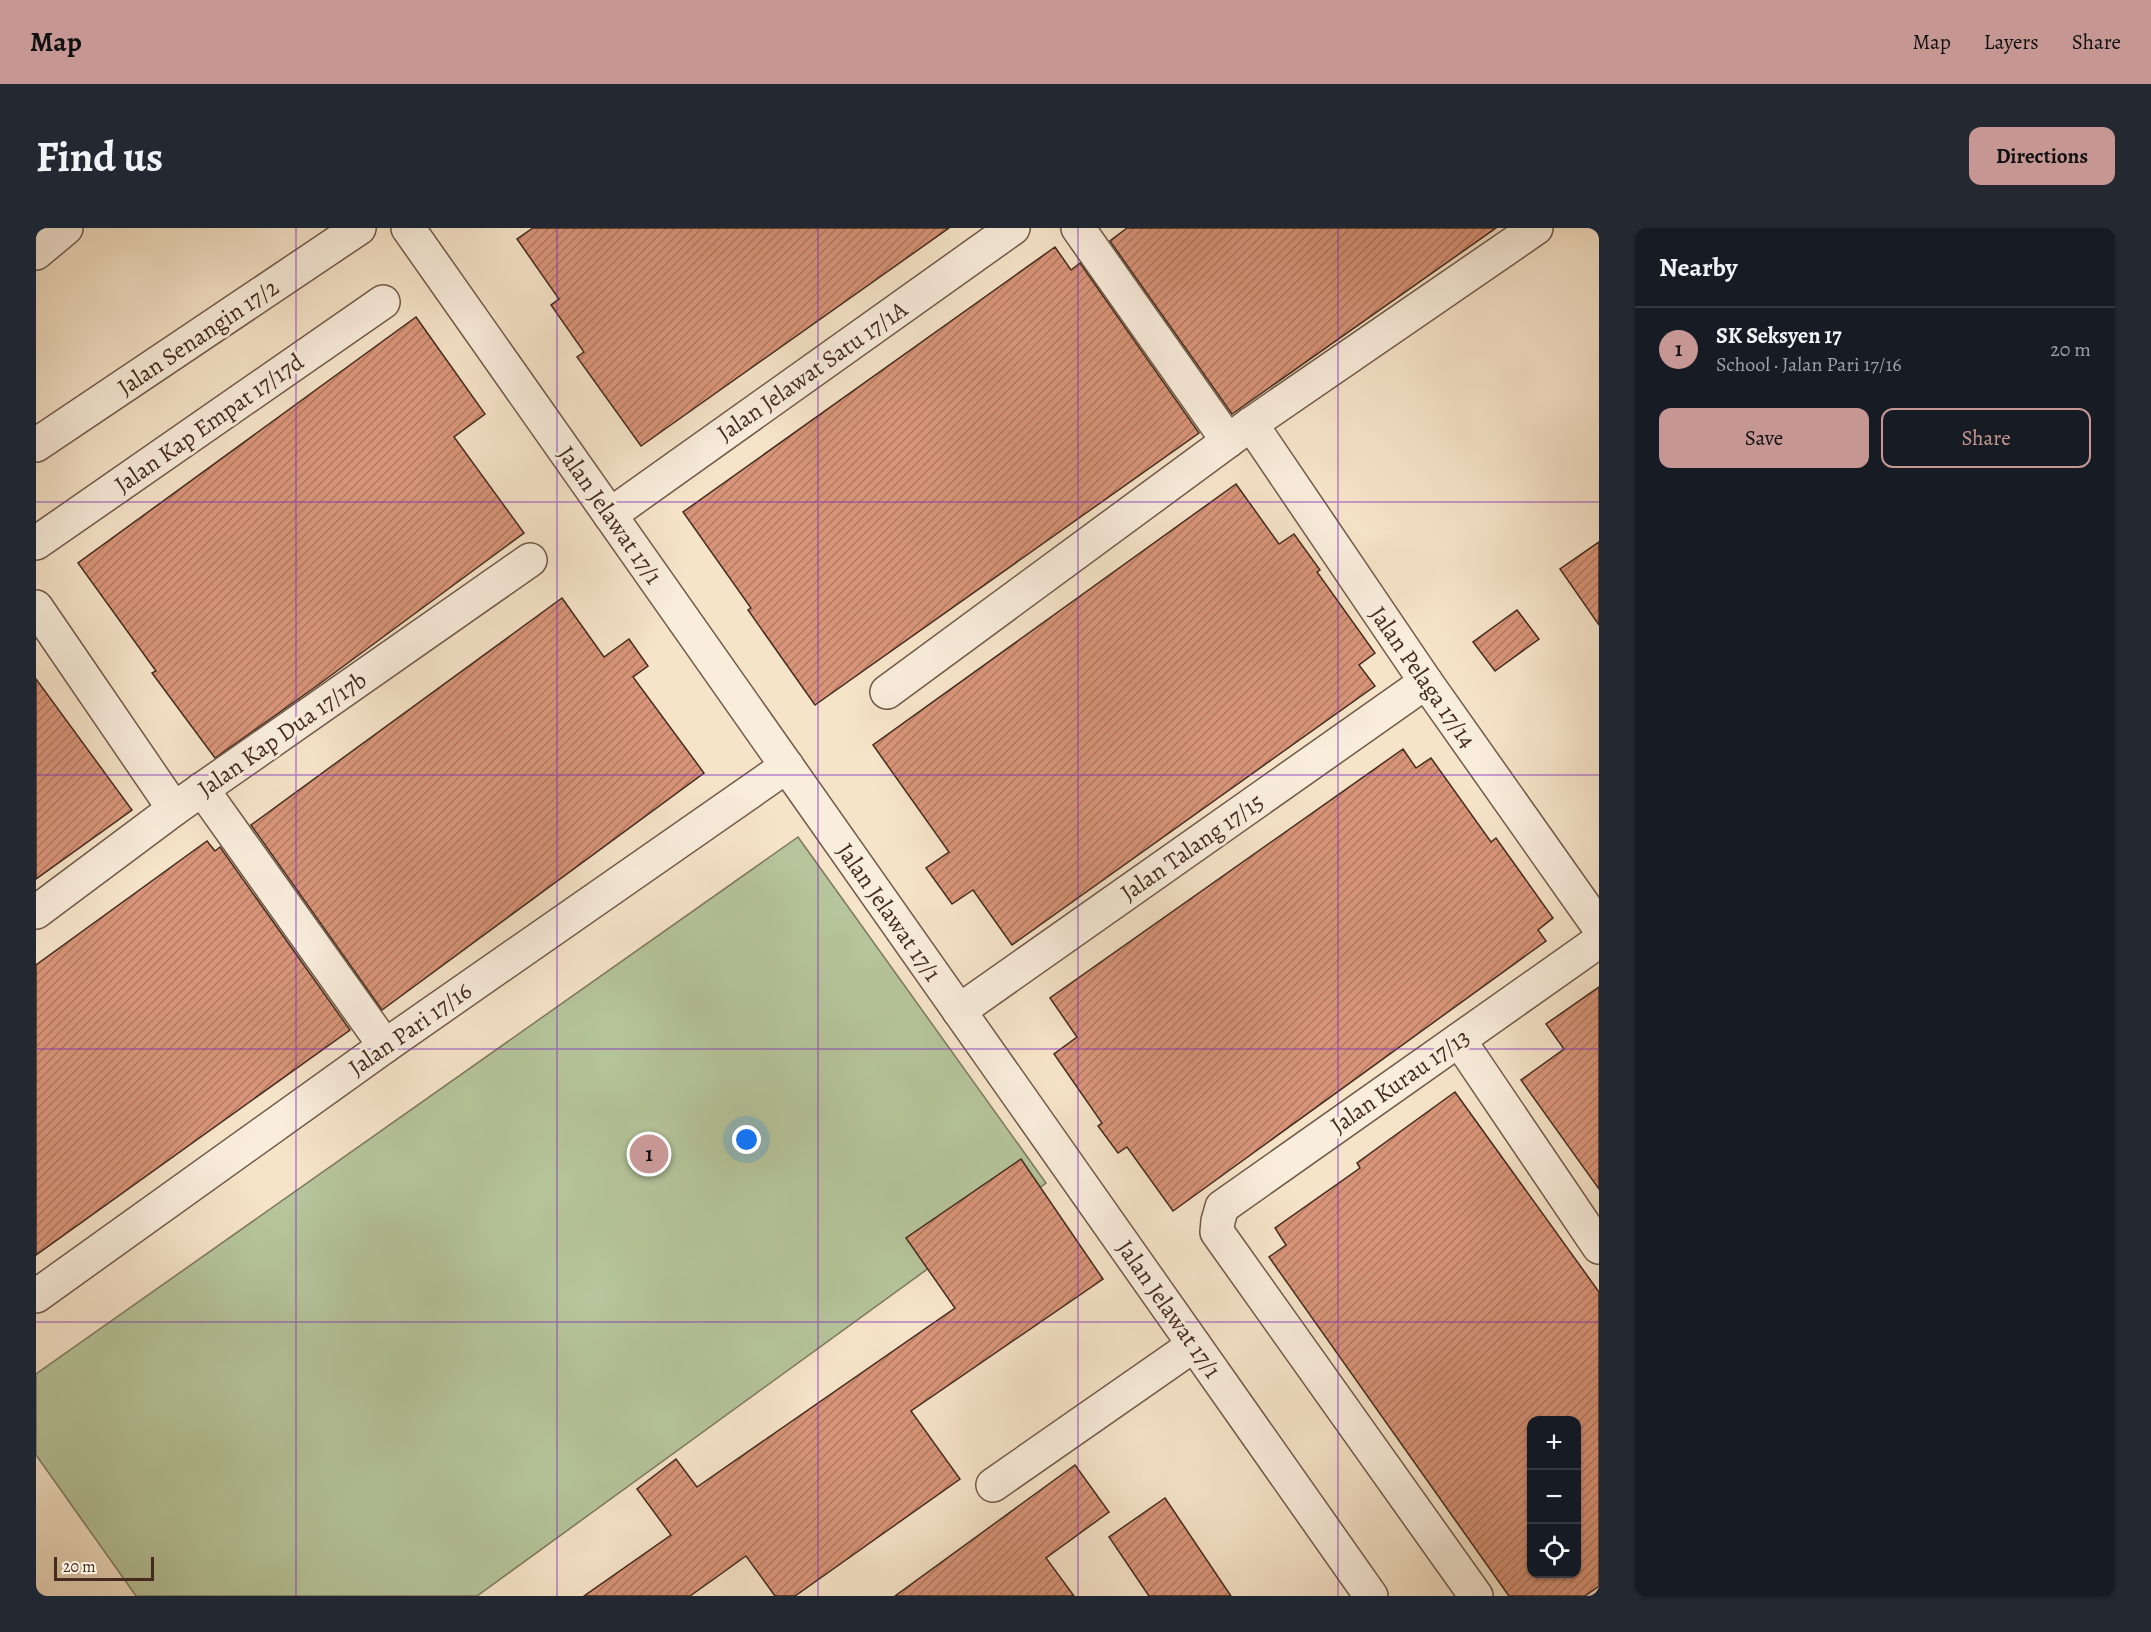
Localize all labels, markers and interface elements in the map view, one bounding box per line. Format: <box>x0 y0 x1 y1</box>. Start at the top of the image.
text: Map <box>30 23 82 61</box>
text: Map <box>1912 28 1951 56</box>
text: Layers <box>1984 28 2039 56</box>
text: Share <box>2072 28 2121 56</box>
button: Directions <box>1969 127 2115 185</box>
text: Find us <box>36 128 163 185</box>
text: Nearby <box>1659 250 1738 285</box>
street label: Jalan Senangin 17/2 <box>111 271 285 403</box>
street label: Jalan Jelawat Satu 17/1A <box>711 293 914 449</box>
text: SK Seksyen 17 <box>1716 321 1842 351</box>
text: 1 <box>1675 336 1682 363</box>
text: 20 m <box>2050 336 2091 363</box>
street label: Jalan Kap Empat 17/17d <box>108 346 310 500</box>
text: School · Jalan Pari 17/16 <box>1716 351 1902 378</box>
button: Save <box>1659 408 1869 468</box>
button: Share <box>1881 408 2091 468</box>
street label: Jalan Jelawat 17/1 <box>550 439 670 591</box>
street label: Jalan Pelaga 17/14 <box>1362 600 1484 754</box>
street label: Jalan Kap Dua 17/17b <box>191 664 373 804</box>
street label: Jalan Talang 17/15 <box>1114 786 1270 908</box>
street label: Jalan Jelawat 17/1 <box>829 836 949 988</box>
street label: Jalan Pari 17/16 <box>342 975 478 1083</box>
street label: Jalan Kurau 17/13 <box>1324 1021 1476 1141</box>
your location <box>732 1125 761 1154</box>
pin: 1 <box>630 1132 668 1176</box>
street label: Jalan Jelawat 17/1 <box>1109 1233 1229 1385</box>
map controls <box>1527 1416 1581 1578</box>
button: + <box>1527 1416 1581 1470</box>
button: − <box>1527 1470 1581 1524</box>
button: locate <box>1527 1524 1581 1578</box>
scale bar <box>54 1554 154 1582</box>
text: 20 m <box>63 1556 96 1578</box>

